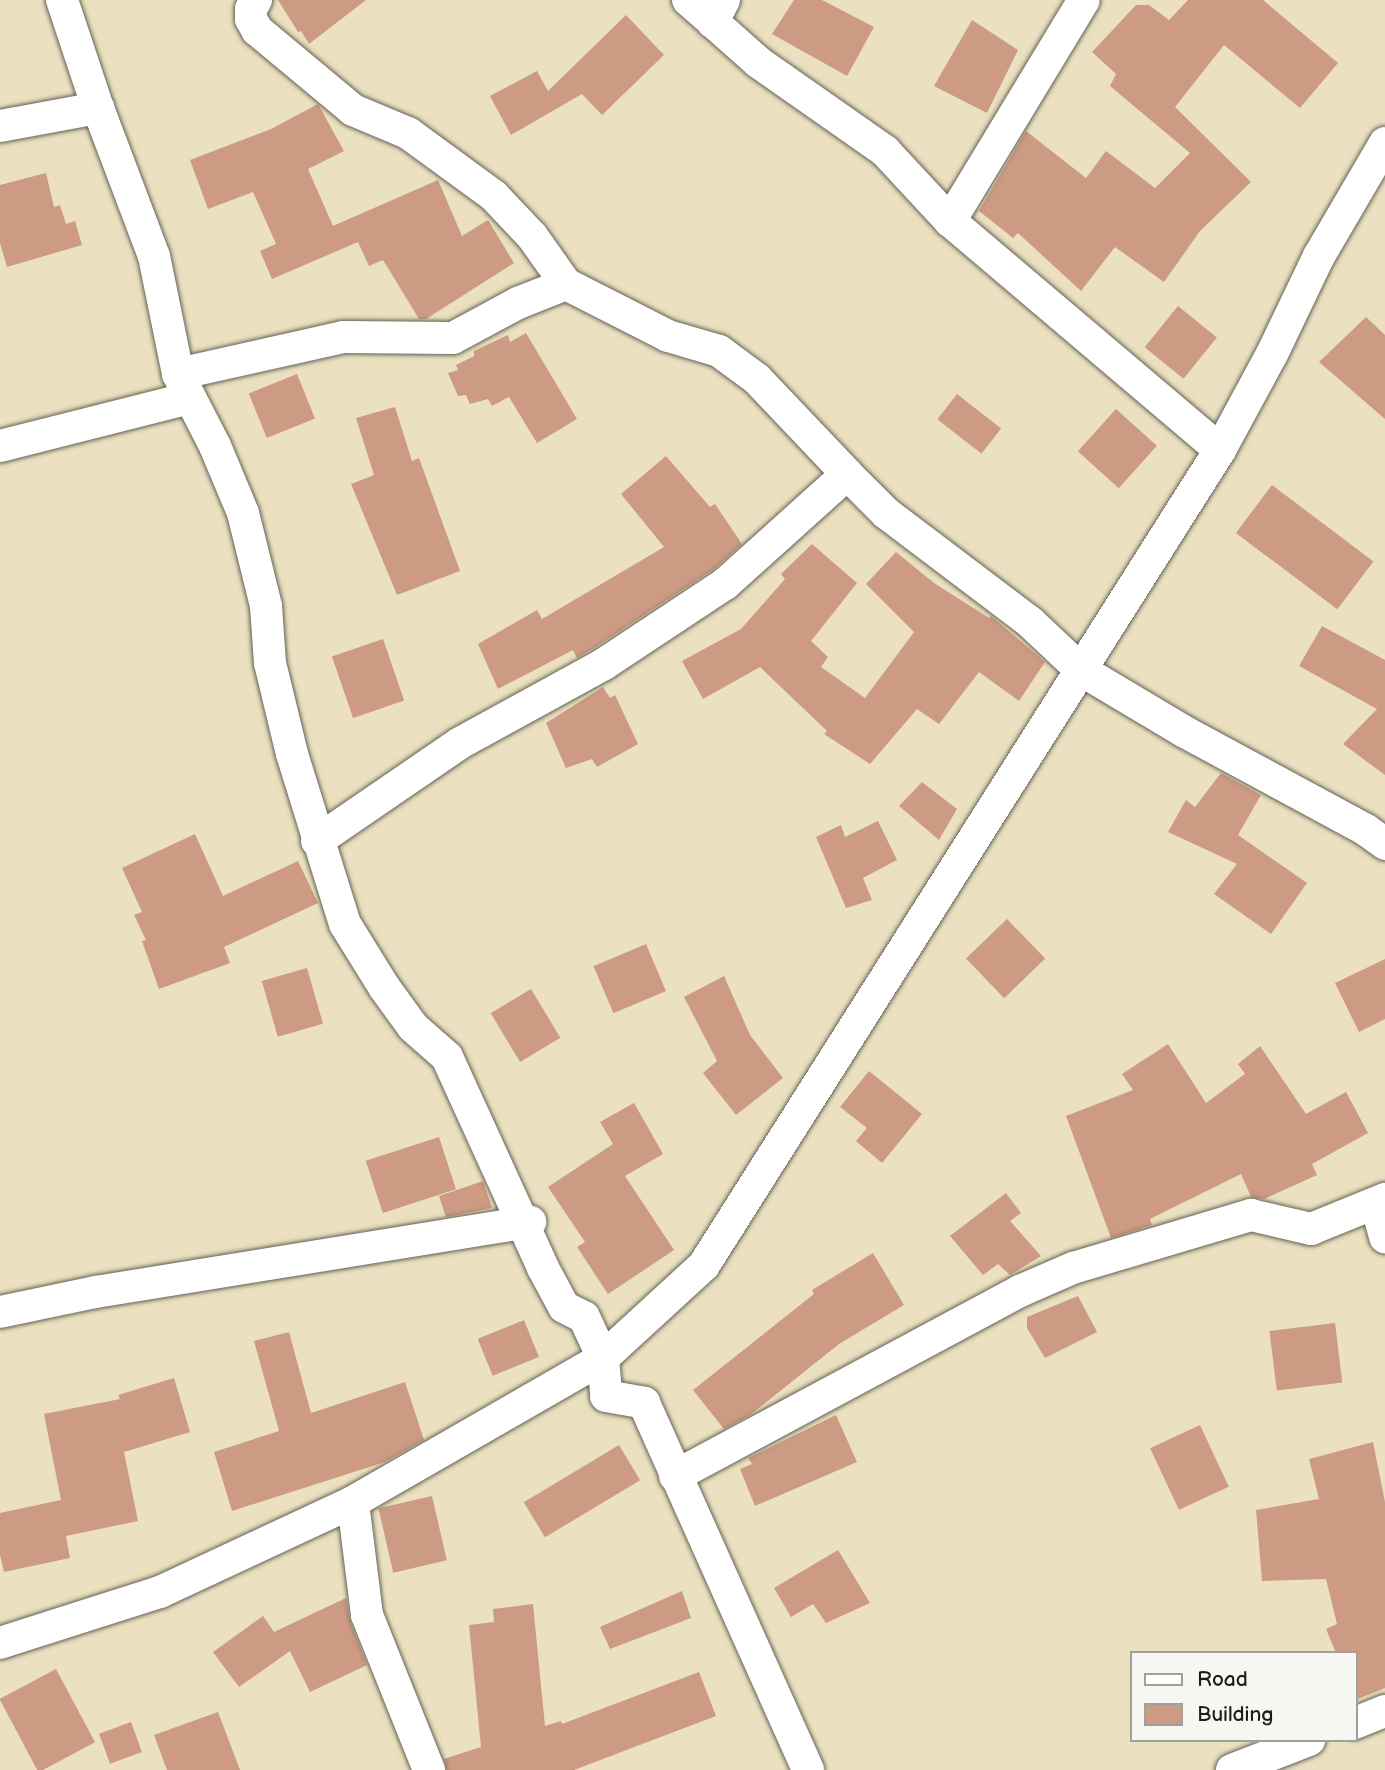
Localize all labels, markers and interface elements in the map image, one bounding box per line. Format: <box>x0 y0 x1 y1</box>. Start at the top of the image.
legend <box>1130 1651 1357 1742</box>
text: Road <box>1197 1667 1248 1692</box>
text: Building <box>1197 1702 1273 1727</box>

